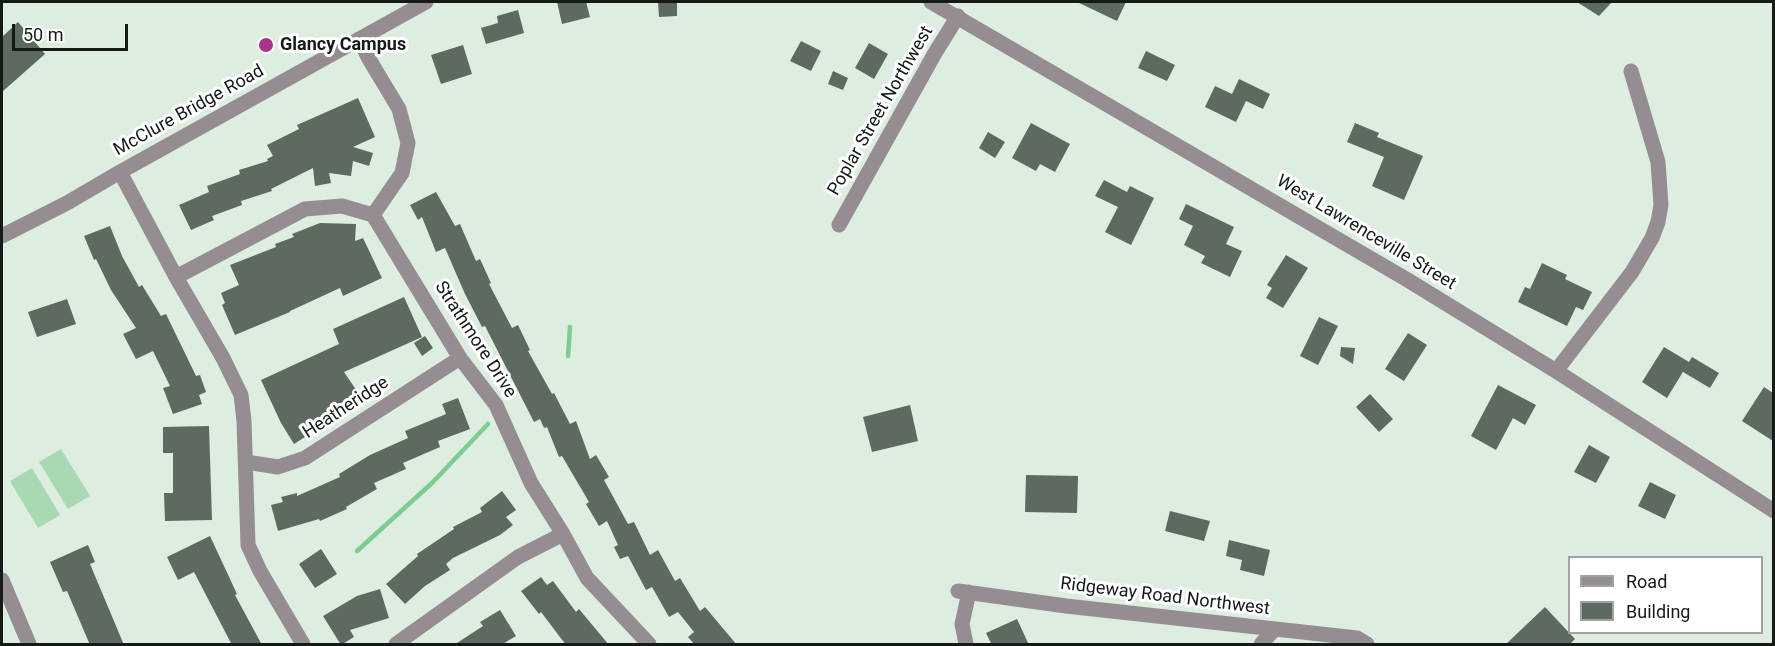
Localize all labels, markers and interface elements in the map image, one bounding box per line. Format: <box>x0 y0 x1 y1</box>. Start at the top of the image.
scale bar <box>15 12 130 50</box>
street label: Poplar Street Northwest <box>824 22 938 200</box>
text: 50 m <box>23 24 63 45</box>
place label: Glancy Campus <box>280 34 406 56</box>
marker: Glancy Campus <box>257 36 275 54</box>
street label: McClure Bridge Road <box>110 61 268 161</box>
street label: West Lawrenceville Street <box>1272 171 1460 295</box>
street label: Strathmore Drive <box>429 278 521 402</box>
street label: Heatheridge <box>299 372 393 444</box>
legend <box>1568 556 1763 634</box>
text: Road <box>1626 571 1667 592</box>
street label: Ridgeway Road Northwest <box>1059 573 1271 621</box>
text: Building <box>1626 601 1690 622</box>

